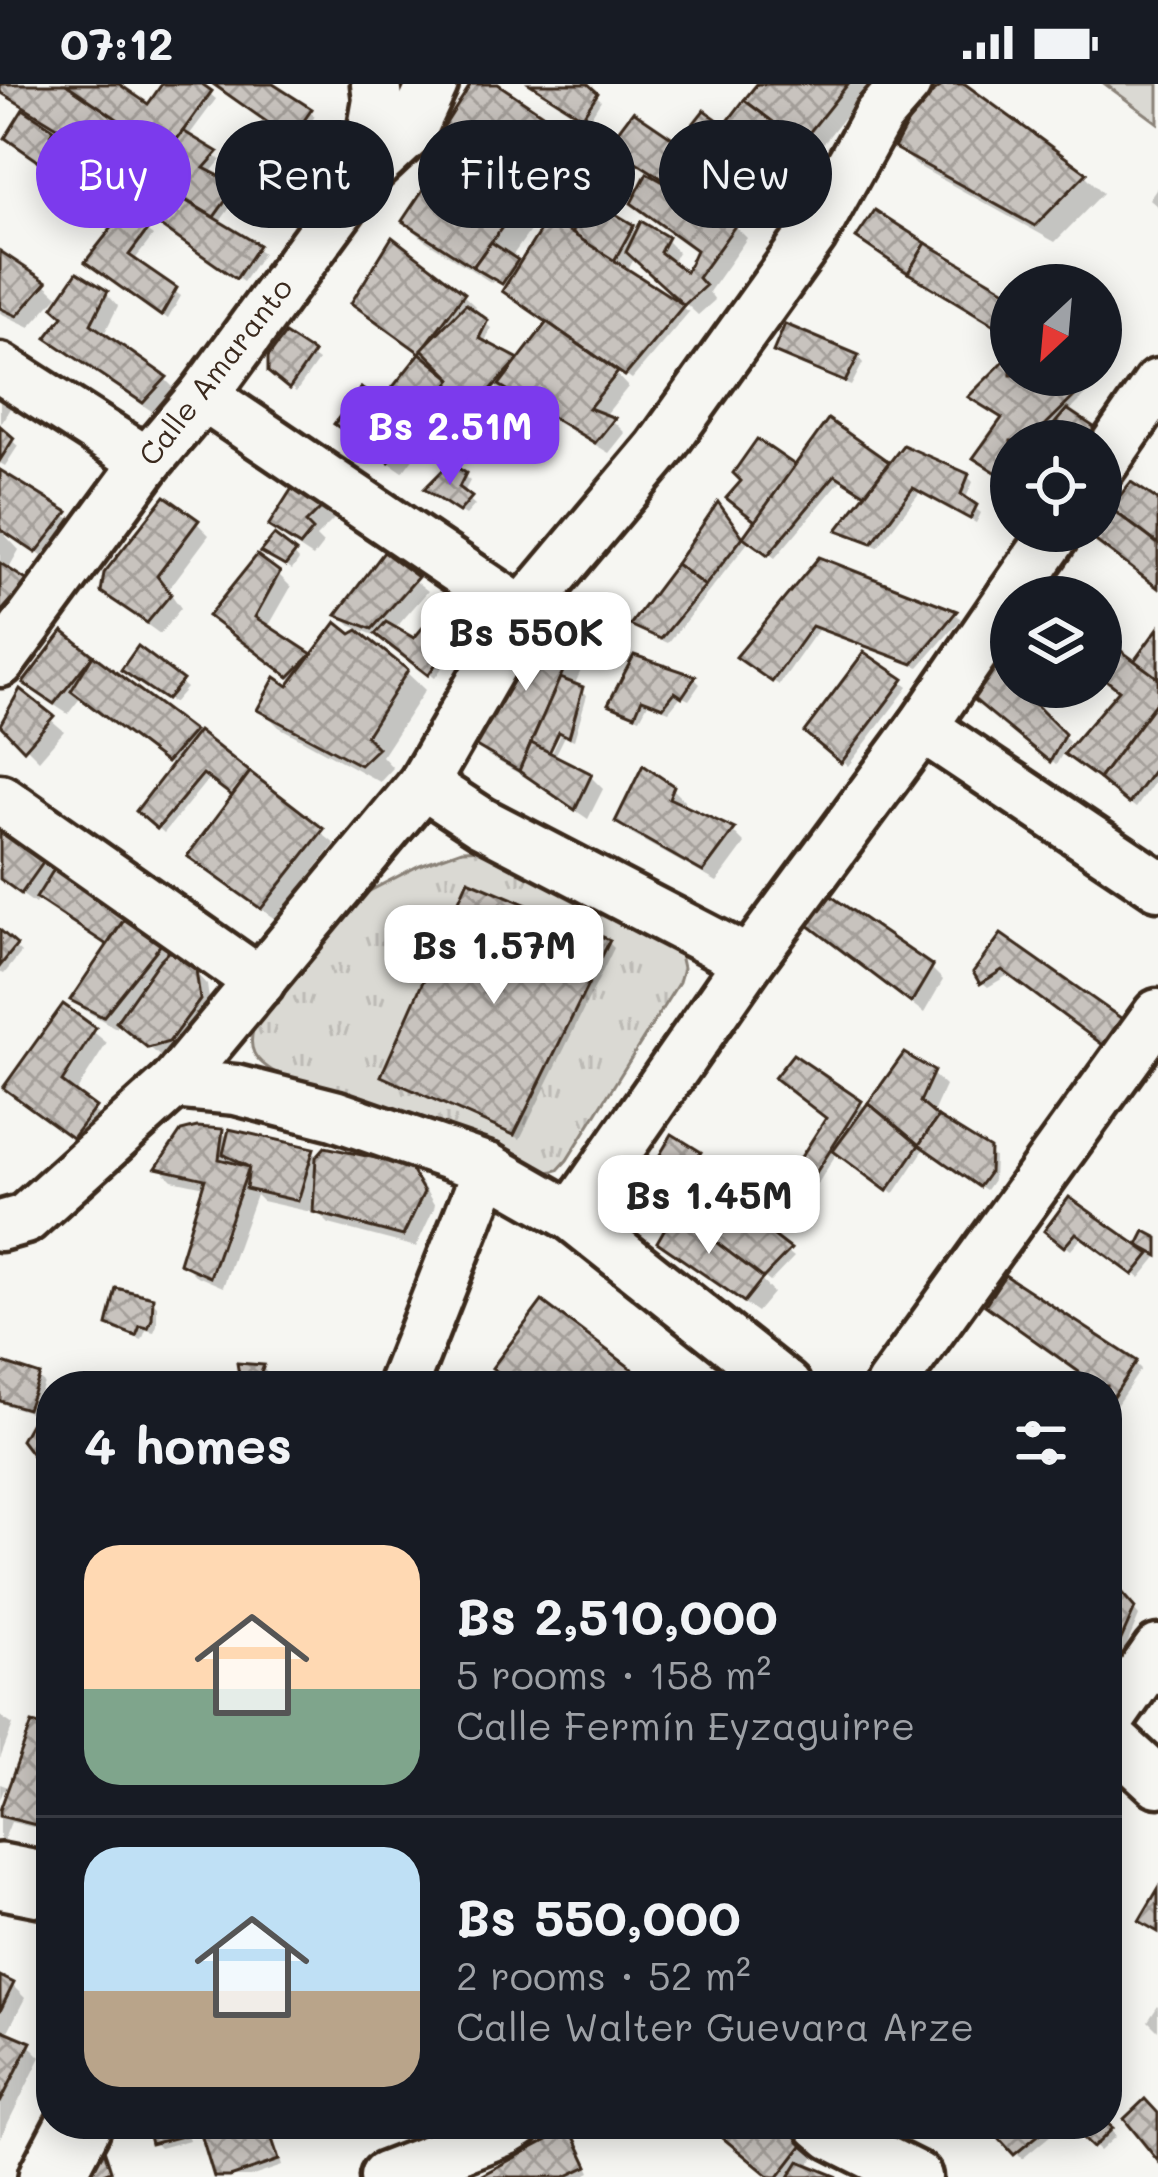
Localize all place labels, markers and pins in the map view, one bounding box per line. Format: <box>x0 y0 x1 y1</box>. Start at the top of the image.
pin: Bs 2.51M <box>326 386 574 488</box>
pin: Bs 550K <box>415 592 637 694</box>
pin: Bs 1.57M <box>370 905 618 1007</box>
pin: Bs 1.45M <box>585 1155 833 1257</box>

